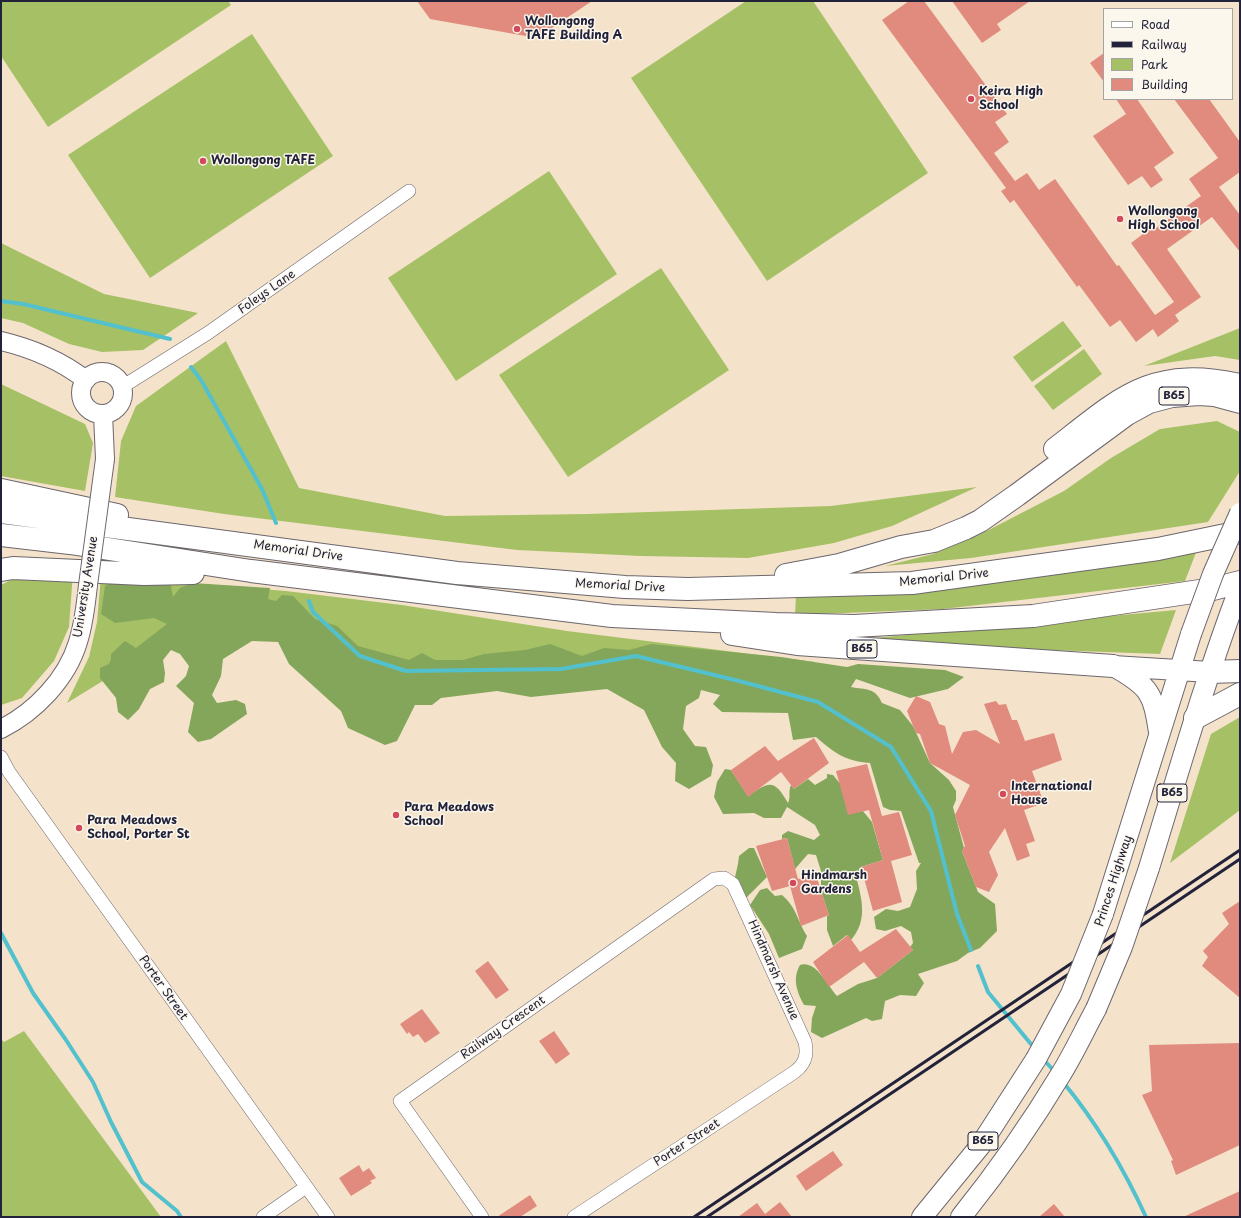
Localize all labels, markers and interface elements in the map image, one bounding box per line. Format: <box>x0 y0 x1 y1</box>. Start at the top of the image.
legend <box>1103 8 1233 100</box>
place label: Wollongong TAFE Building A <box>525 15 622 43</box>
text: Road <box>1141 15 1170 33</box>
marker: Wollongong TAFE Building A <box>512 24 522 34</box>
text: Railway <box>1141 35 1187 53</box>
text: Park <box>1141 55 1168 73</box>
text: Building <box>1141 75 1188 93</box>
place label: Keira High School <box>979 85 1043 113</box>
marker: Keira High School <box>966 94 976 104</box>
place label: Wollongong TAFE <box>211 154 315 168</box>
marker: Wollongong TAFE <box>198 156 208 166</box>
place label: Wollongong High School <box>1128 205 1199 233</box>
marker: Wollongong High School <box>1115 214 1125 224</box>
street label: Foleys Lane <box>235 267 299 317</box>
road number: B65 <box>1159 387 1189 405</box>
street label: University Avenue <box>71 535 101 639</box>
street label: Memorial Drive <box>252 538 344 564</box>
street label: Memorial Drive <box>898 566 990 590</box>
street label: Memorial Drive <box>575 576 665 596</box>
road number: B65 <box>847 640 877 658</box>
place label: International House <box>1011 780 1092 808</box>
road number: B65 <box>1157 784 1187 802</box>
marker: International House <box>998 789 1008 799</box>
place label: Para Meadows School <box>404 801 494 829</box>
marker: Para Meadows School <box>391 810 401 820</box>
place label: Para Meadows School, Porter St <box>87 814 190 842</box>
marker: Para Meadows School, Porter St <box>74 823 84 833</box>
street label: Princes Highway <box>1092 834 1136 928</box>
place label: Hindmarsh Gardens <box>801 869 867 897</box>
marker: Hindmarsh Gardens <box>788 878 798 888</box>
street label: Hindmarsh Avenue <box>744 918 802 1022</box>
street label: Porter Street <box>135 953 191 1023</box>
street label: Railway Crescent <box>458 993 548 1063</box>
street label: Porter Street <box>651 1116 723 1170</box>
road number: B65 <box>968 1132 998 1150</box>

